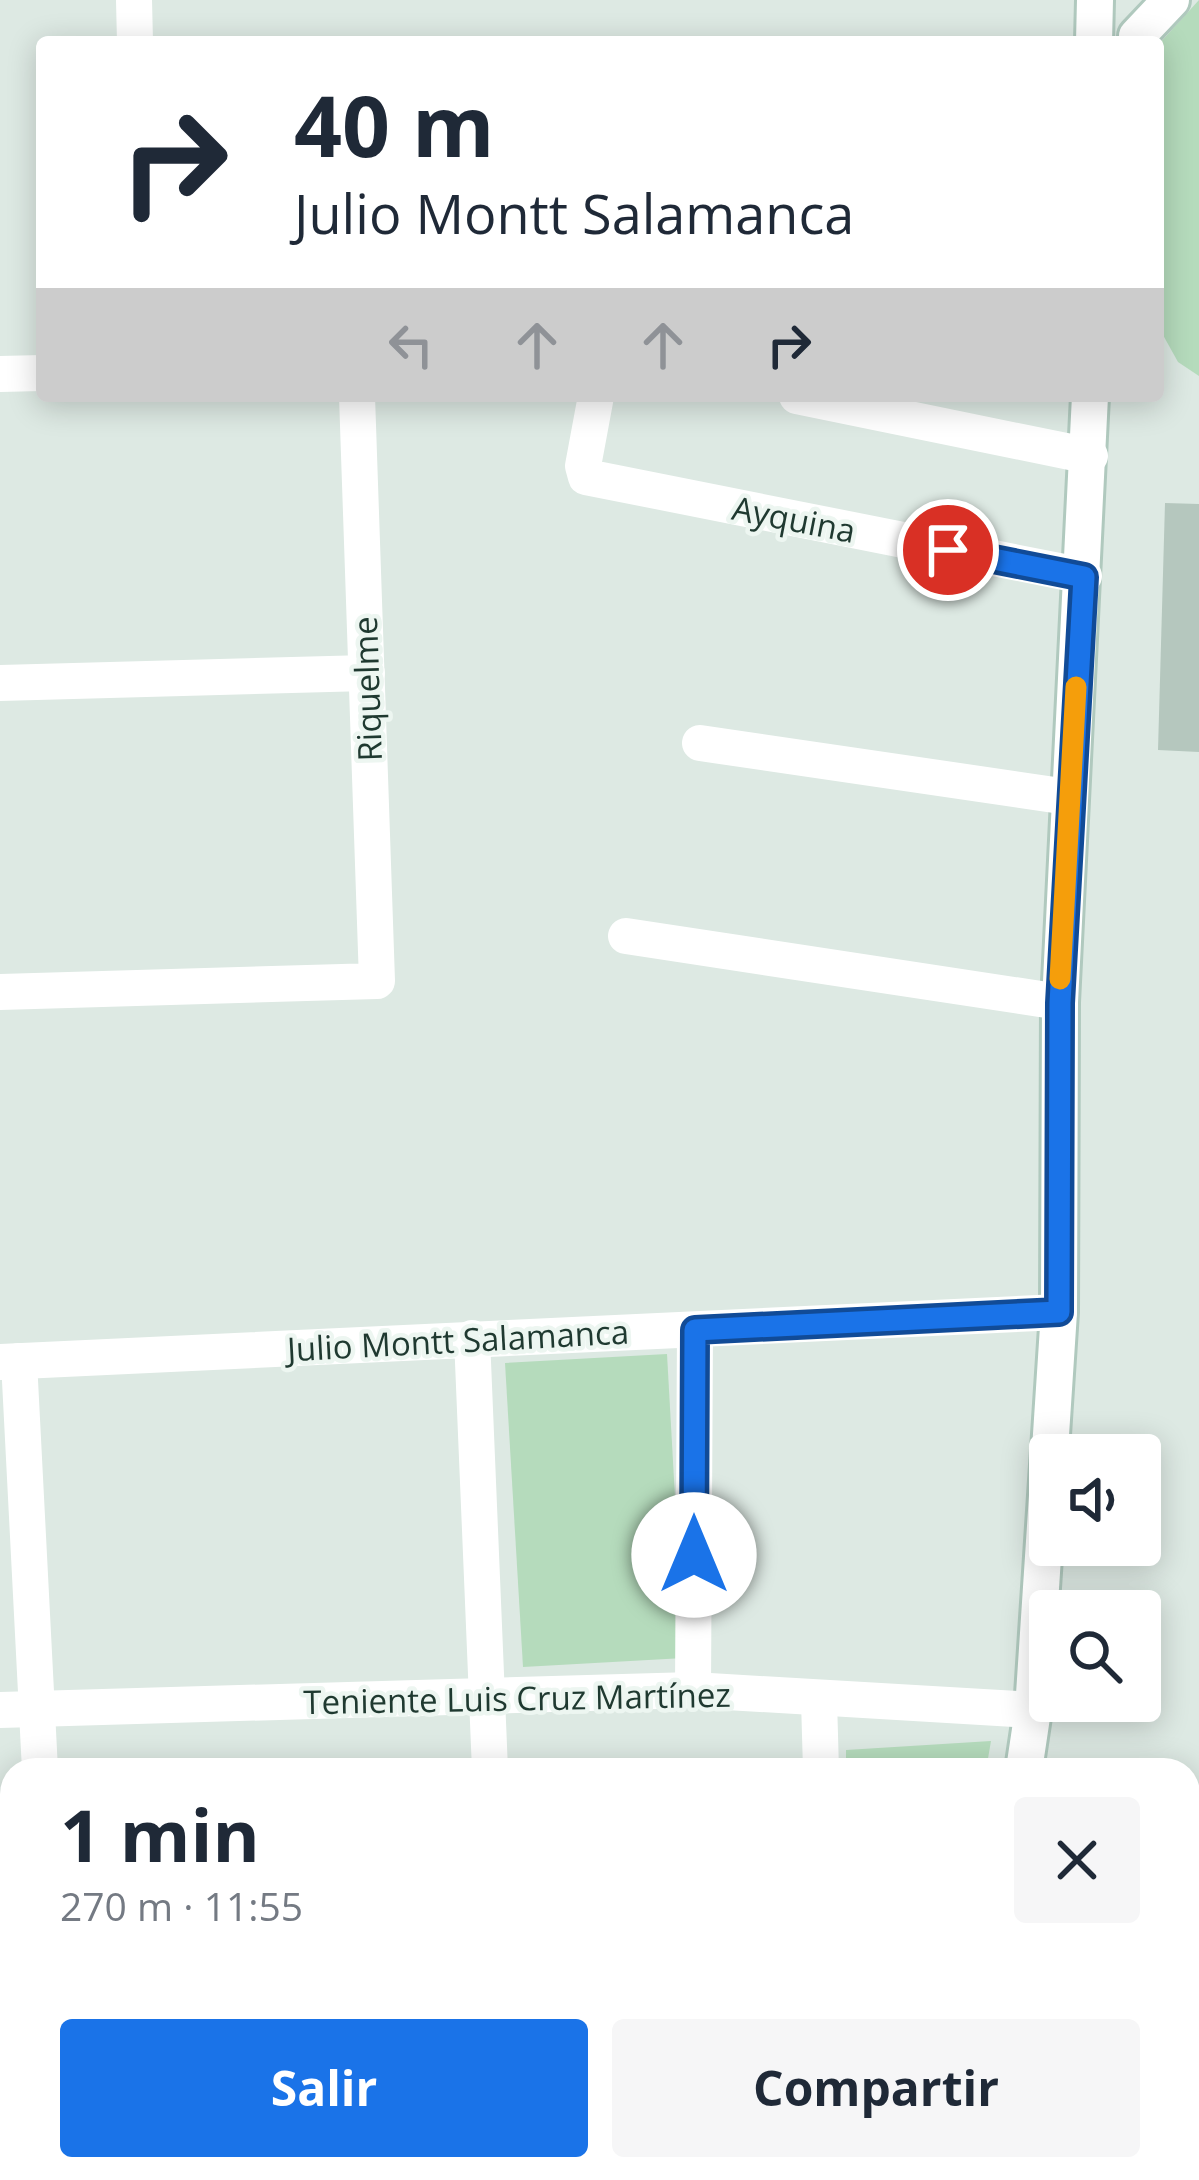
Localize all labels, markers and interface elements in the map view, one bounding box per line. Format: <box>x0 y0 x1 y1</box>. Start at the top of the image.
text: 40 m <box>294 67 494 182</box>
icon: right <box>96 84 252 240</box>
text: Julio Montt Salamanca <box>294 176 854 250</box>
icon: left <box>378 312 444 378</box>
icon: ahead <box>504 312 570 378</box>
icon: ahead <box>630 312 696 378</box>
icon: right <box>756 312 822 378</box>
street label: Ayquina <box>728 485 860 553</box>
pin <box>897 499 999 601</box>
icon: arrive <box>915 517 981 583</box>
street label: Riquelme <box>342 616 392 762</box>
street label: Julio Montt Salamanca <box>283 1309 630 1372</box>
map controls <box>1029 1434 1161 1722</box>
button: sound <box>1029 1434 1161 1566</box>
position arrow <box>631 1492 757 1618</box>
button: search <box>1029 1590 1161 1722</box>
street label: Teniente Luis Cruz Martínez <box>303 1672 731 1724</box>
text: 1 min <box>60 1785 260 1883</box>
button: close <box>1014 1797 1140 1923</box>
text: 270 m · 11:55 <box>60 1879 303 1932</box>
button: Salir <box>60 2019 588 2157</box>
button: Compartir <box>612 2019 1140 2157</box>

